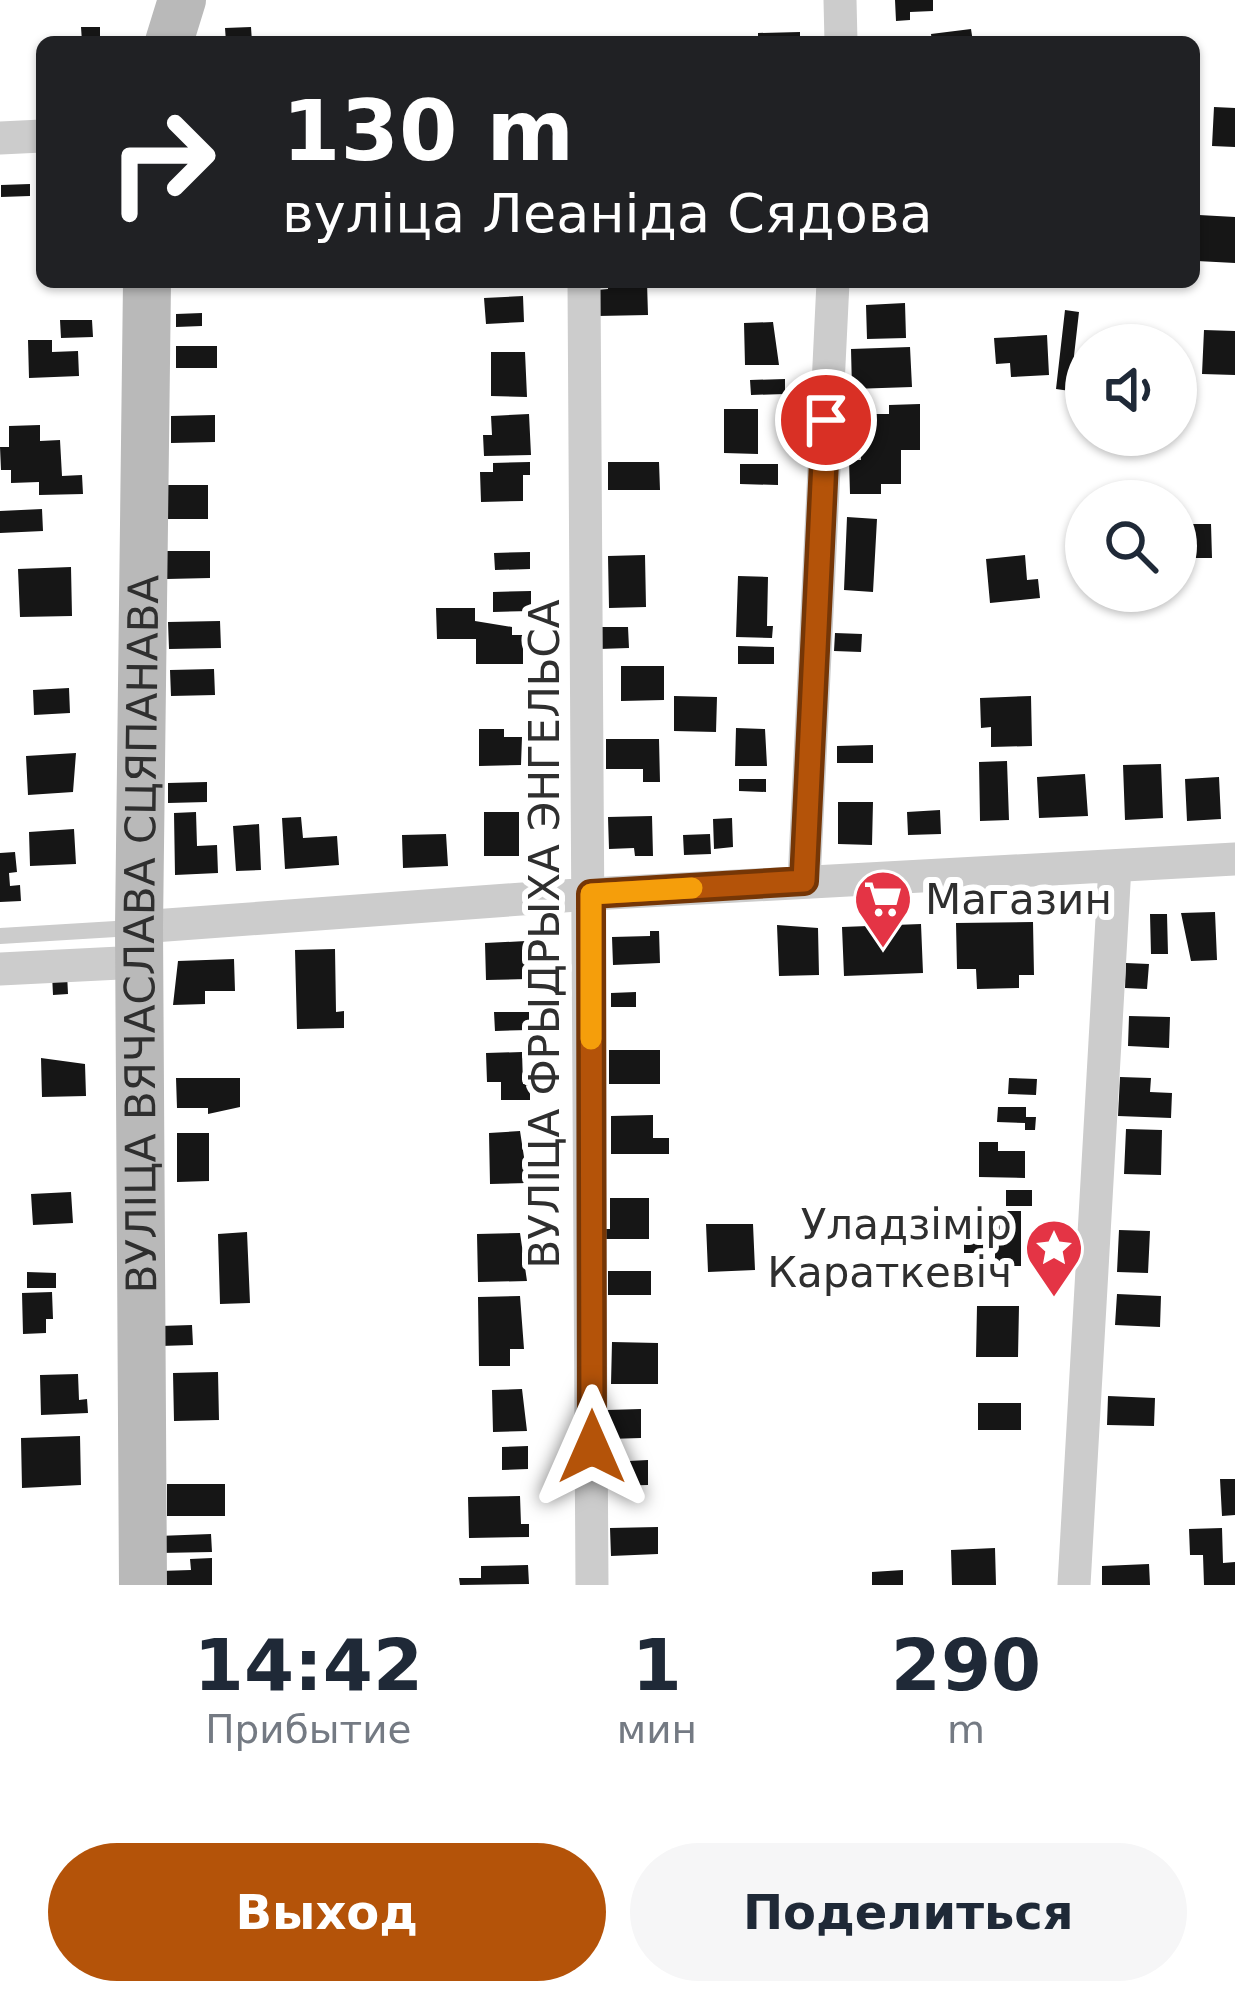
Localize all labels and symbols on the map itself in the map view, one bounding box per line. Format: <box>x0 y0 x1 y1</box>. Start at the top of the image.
pin <box>775 369 877 471</box>
street label: ВУЛІЦА ВЯЧАСЛАВА СЦЯПАНАВА <box>115 574 168 1293</box>
street label: ВУЛІЦА ФРЫДРЫХА ЭНГЕЛЬСА <box>520 599 569 1269</box>
supermarket icon: Магазин <box>852 868 914 950</box>
place label: Магазин <box>925 875 1112 924</box>
place label: Уладзімір Караткевіч <box>767 1200 1012 1297</box>
place icon: Уладзімір Караткевіч <box>1023 1217 1085 1299</box>
position arrow <box>529 1384 655 1510</box>

